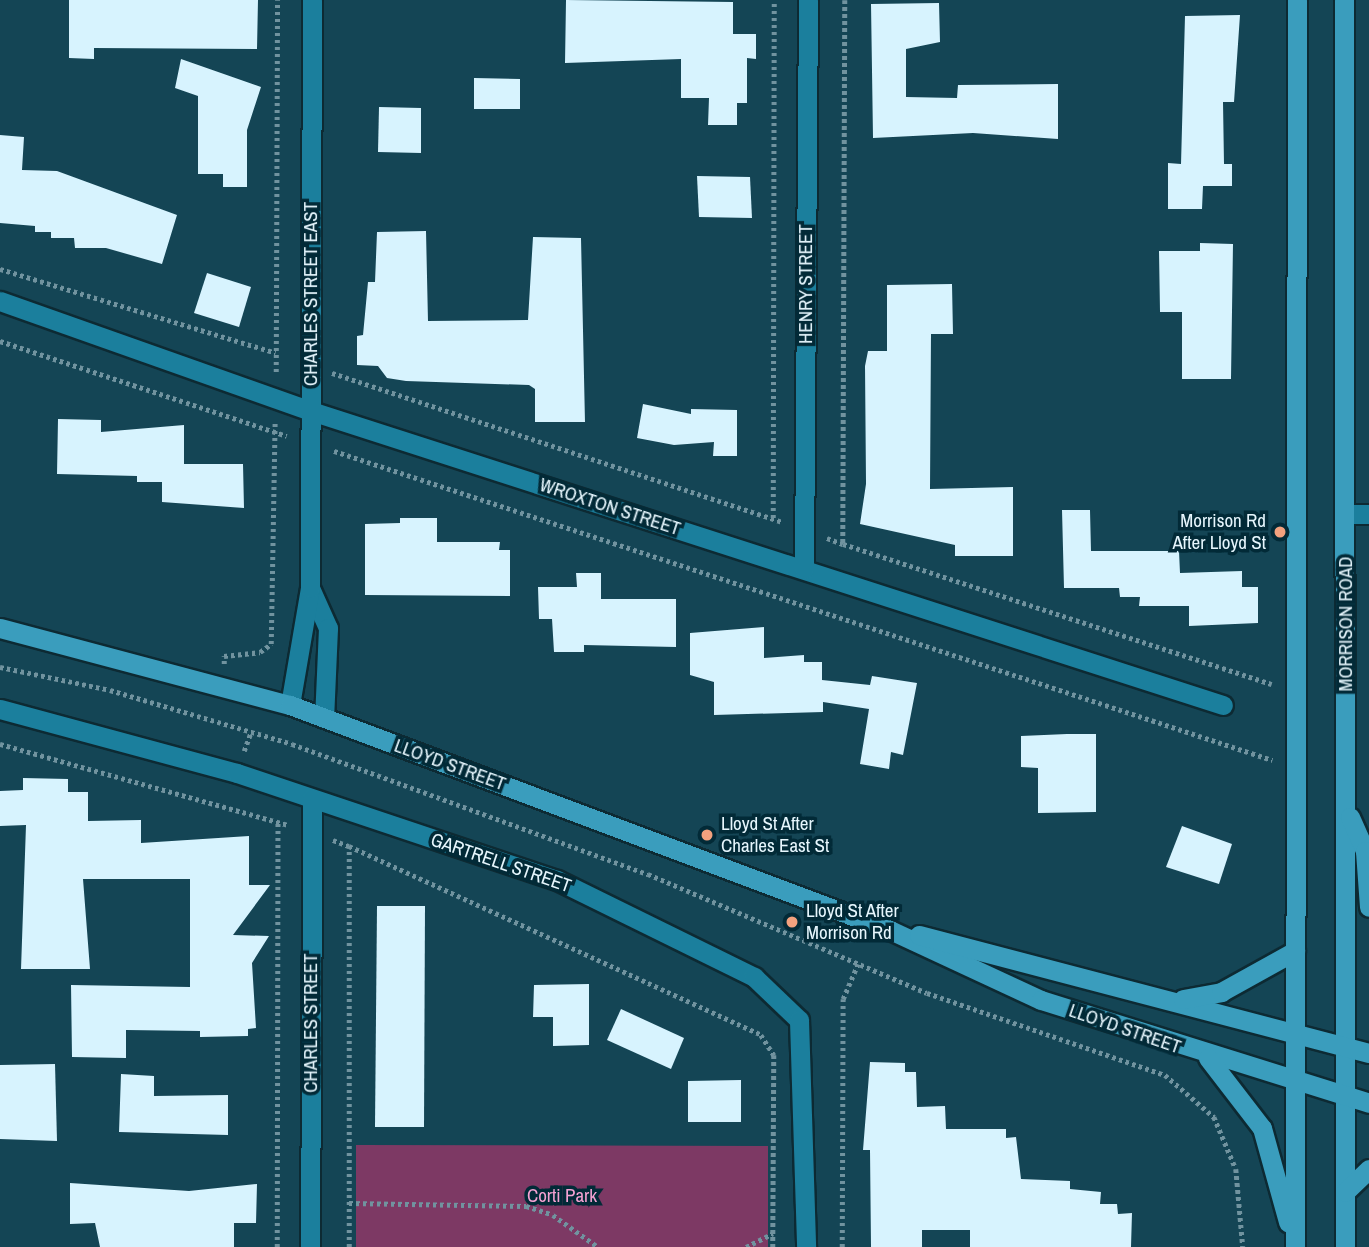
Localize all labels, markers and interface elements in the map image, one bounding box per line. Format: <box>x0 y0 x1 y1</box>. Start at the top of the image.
street label: CHARLES STREET EAST <box>300 202 322 386</box>
street label: HENRY STREET <box>795 224 817 344</box>
street label: WROXTON STREET <box>537 473 683 541</box>
place label: Morrison Rd After Lloyd St <box>1172 510 1266 554</box>
marker: Morrison Rd After Lloyd St <box>1272 524 1288 540</box>
street label: MORRISON ROAD <box>1335 556 1357 692</box>
street label: LLOYD STREET <box>391 734 509 796</box>
place label: Lloyd St After Charles East St <box>721 813 829 857</box>
marker: Lloyd St After Charles East St <box>699 827 715 843</box>
street label: GARTRELL STREET <box>427 828 575 898</box>
place label: Lloyd St After Morrison Rd <box>806 900 900 944</box>
marker: Lloyd St After Morrison Rd <box>784 914 800 930</box>
street label: CHARLES STREET <box>300 953 322 1093</box>
street label: LLOYD STREET <box>1066 999 1184 1059</box>
park label: Corti Park <box>527 1185 597 1207</box>

